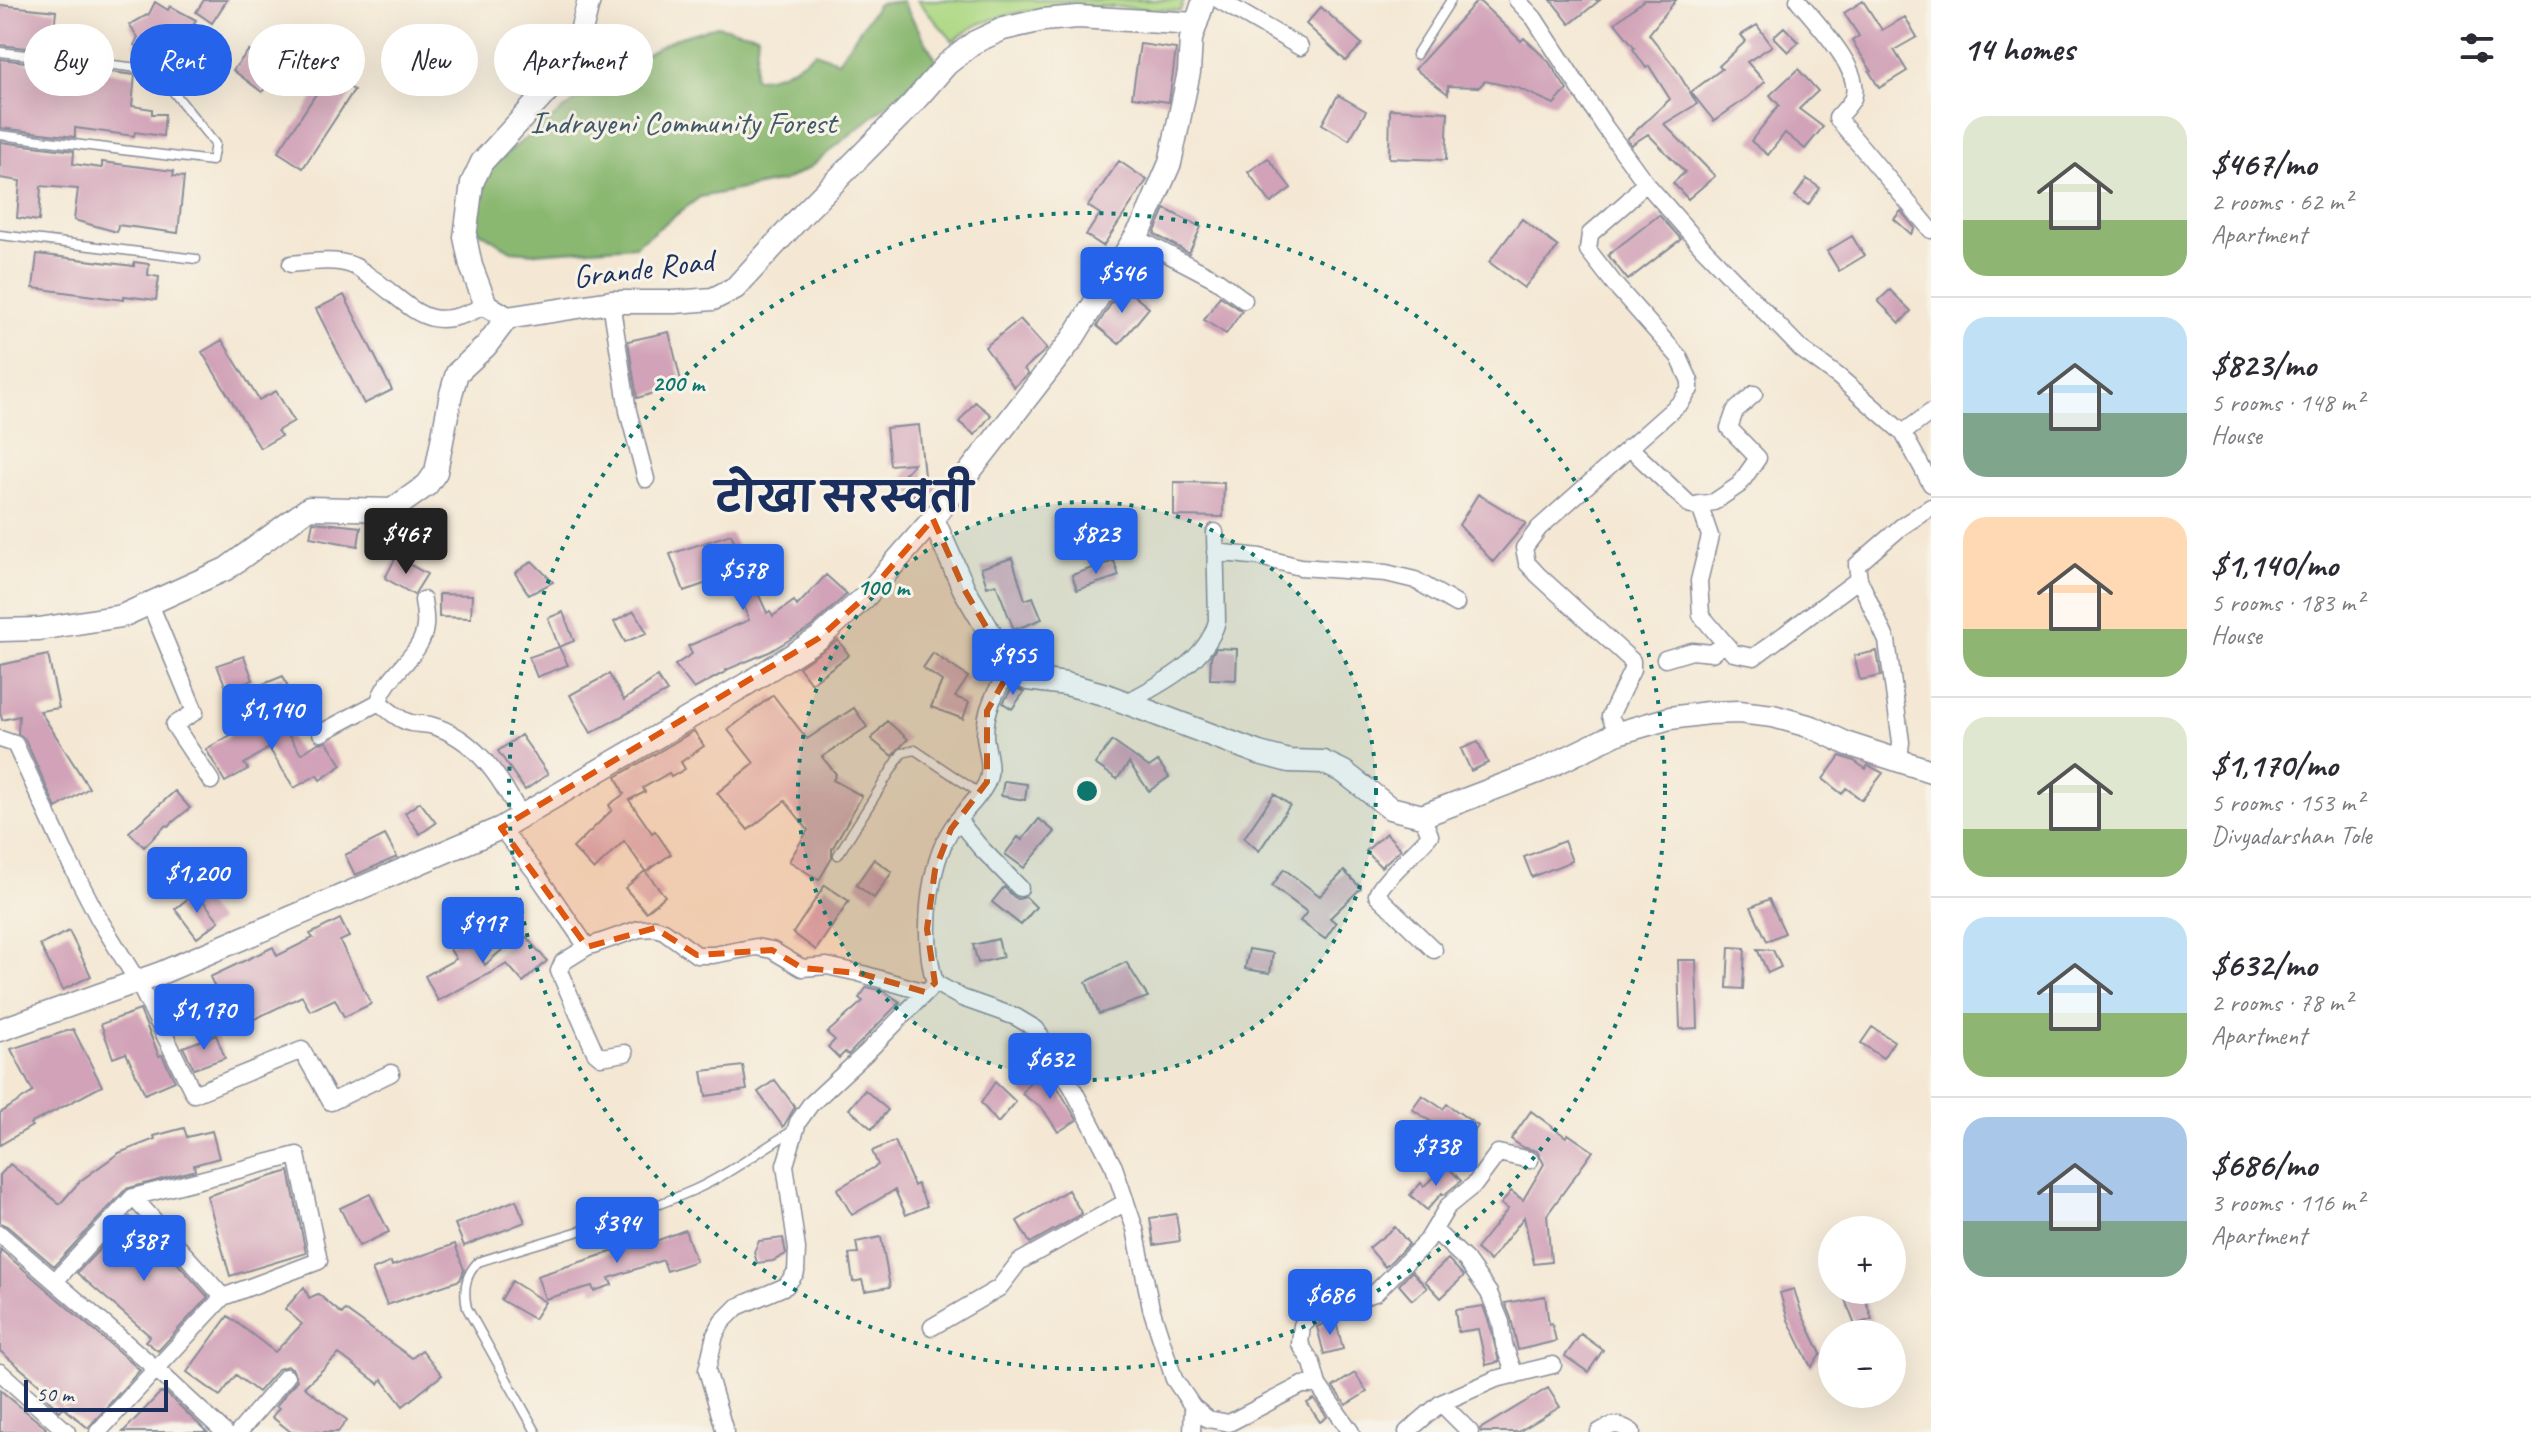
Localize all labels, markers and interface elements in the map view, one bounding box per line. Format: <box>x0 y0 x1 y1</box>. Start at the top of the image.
chip: Buy <box>24 24 114 96</box>
chip: Rent <box>130 24 232 96</box>
chip: Filters <box>248 24 365 96</box>
chip: New <box>381 24 478 96</box>
chip: Apartment <box>494 24 653 96</box>
icon: filters <box>2455 26 2499 70</box>
text: 14 homes <box>1963 27 2074 70</box>
park label: Indrayeni Community Forest <box>530 102 839 143</box>
text: $467/mo <box>2211 142 2316 185</box>
icon: home <box>2027 148 2123 244</box>
text: 2 rooms · 62 m² <box>2211 185 2352 218</box>
text: Apartment <box>2211 218 2307 251</box>
street label: Grande Road <box>571 239 720 297</box>
pin: $546 <box>1075 247 1169 315</box>
text: $546 <box>1099 256 1145 289</box>
text: $823/mo <box>2211 343 2316 386</box>
icon: home <box>2027 349 2123 445</box>
text: 200 m <box>652 368 706 398</box>
text: 5 rooms · 148 m² <box>2211 386 2363 419</box>
text: House <box>2211 419 2262 452</box>
district label: टोखा सरस्वती <box>712 466 975 523</box>
pin: $467 <box>359 508 453 576</box>
pin: $823 <box>1049 508 1143 576</box>
text: $467 <box>382 517 430 550</box>
text: $823 <box>1073 517 1119 550</box>
text: $1,140/mo <box>2211 543 2338 586</box>
pin: $578 <box>696 544 790 612</box>
icon: home <box>2027 549 2123 645</box>
text: $578 <box>720 553 766 586</box>
text: 100 m <box>857 572 911 602</box>
text: 5 rooms · 183 m² <box>2211 586 2363 619</box>
text: House <box>2211 619 2262 652</box>
pin: $955 <box>966 629 1060 697</box>
text: $955 <box>990 638 1036 671</box>
pin: $1,140 <box>207 684 337 752</box>
text: $1,140 <box>240 693 304 726</box>
text: $1,170/mo <box>2211 743 2338 786</box>
icon: home <box>2027 749 2123 845</box>
centre of rings <box>1073 777 1101 805</box>
text: 5 rooms · 153 m² <box>2211 786 2363 819</box>
text: Divyadarshan Tole <box>2211 819 2372 852</box>
pin: $1,200 <box>132 847 262 915</box>
text: $1,200 <box>165 856 229 889</box>
pin: $917 <box>436 897 530 965</box>
text: $917 <box>460 906 506 939</box>
text: $632/mo <box>2211 943 2316 986</box>
icon: home <box>2027 949 2123 1045</box>
pin: $1,170 <box>139 984 269 1052</box>
text: 2 rooms · 78 m² <box>2211 986 2352 1019</box>
text: $1,170 <box>172 993 236 1026</box>
text: Apartment <box>2211 1019 2307 1052</box>
pin: $632 <box>1003 1033 1097 1101</box>
text: $632 <box>1026 1042 1074 1075</box>
pin: $738 <box>1389 1120 1483 1188</box>
text: $738 <box>1413 1129 1459 1162</box>
text: $686/mo <box>2211 1143 2317 1186</box>
icon: home <box>2027 1149 2123 1245</box>
text: 3 rooms · 116 m² <box>2211 1186 2363 1219</box>
pin: $394 <box>570 1197 664 1265</box>
text: $394 <box>594 1206 640 1239</box>
pin: $387 <box>97 1215 191 1283</box>
map controls <box>1818 1216 1906 1408</box>
button: + <box>1818 1216 1906 1304</box>
text: Apartment <box>2211 1219 2307 1252</box>
text: $387 <box>121 1224 167 1257</box>
pin: $686 <box>1283 1269 1377 1337</box>
text: $686 <box>1306 1278 1354 1311</box>
button: − <box>1818 1320 1906 1408</box>
scale bar <box>24 1376 168 1412</box>
text: 50 m <box>36 1380 73 1408</box>

